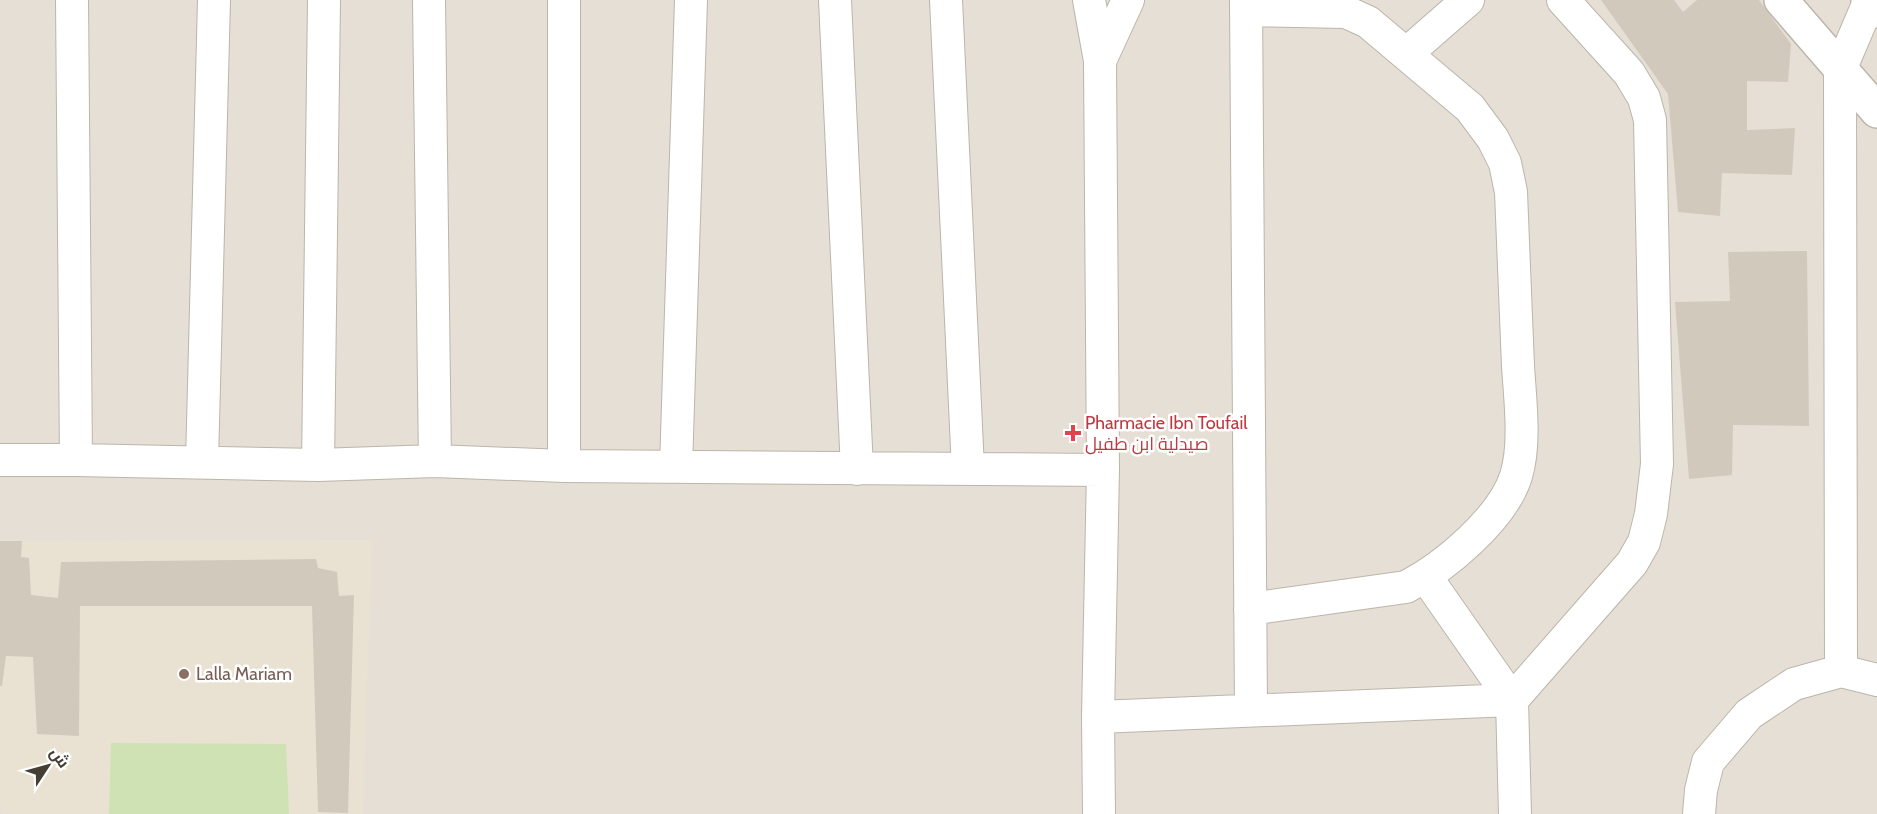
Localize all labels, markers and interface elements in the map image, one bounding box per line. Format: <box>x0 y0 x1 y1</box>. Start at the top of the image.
place label: Pharmacie Ibn Toufail صيدلية ابن طفيل <box>1085 412 1248 455</box>
marker: Pharmacie Ibn Toufail صيدلية ابن طفيل <box>1066 426 1080 440</box>
place label: Lalla Mariam <box>196 663 292 685</box>
marker: Lalla Mariam <box>177 667 191 681</box>
north arrow <box>18 736 78 796</box>
text: ش <box>46 744 73 771</box>

